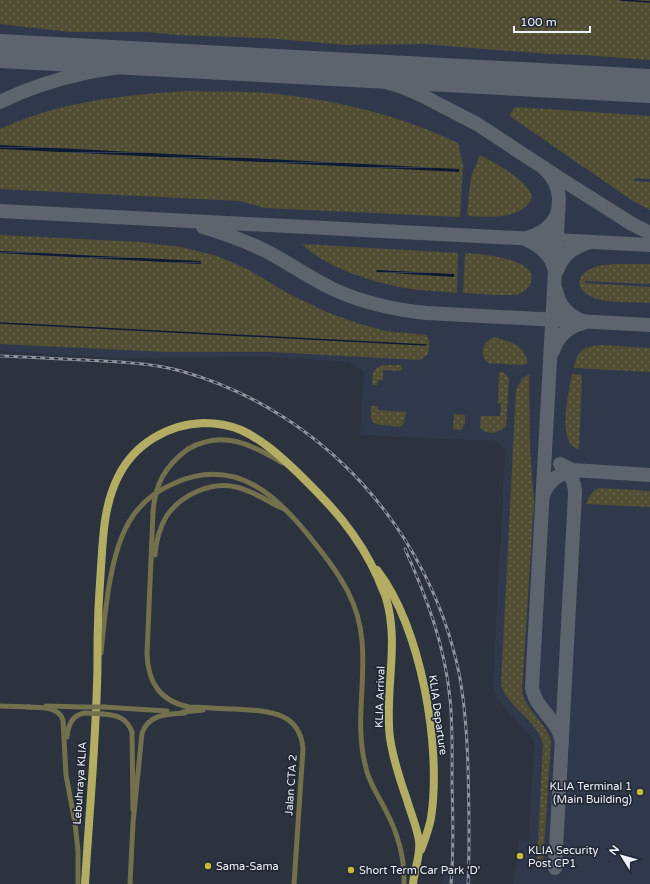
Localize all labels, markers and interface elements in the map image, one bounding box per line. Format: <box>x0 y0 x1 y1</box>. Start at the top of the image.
scale bar <box>514 8 590 34</box>
text: 100 m <box>520 15 557 29</box>
street label: KLIA Arrival <box>372 666 388 728</box>
street label: KLIA Departure <box>426 674 450 756</box>
street label: Lebuhraya KLIA <box>71 741 89 825</box>
street label: Jalan CTA 2 <box>282 754 300 816</box>
place label: KLIA Terminal 1 (Main Building) <box>549 780 632 806</box>
marker: KLIA Terminal 1 (Main Building) <box>635 787 645 797</box>
north arrow <box>602 836 642 876</box>
text: N <box>607 843 622 858</box>
place label: KLIA Security Post CP1 <box>528 844 599 870</box>
marker: KLIA Security Post CP1 <box>515 851 525 861</box>
place label: Sama-Sama <box>216 860 279 873</box>
marker: Sama-Sama <box>203 861 213 871</box>
place label: Short Term Car Park 'D' <box>359 864 480 877</box>
marker: Short Term Car Park 'D' <box>346 865 356 875</box>

